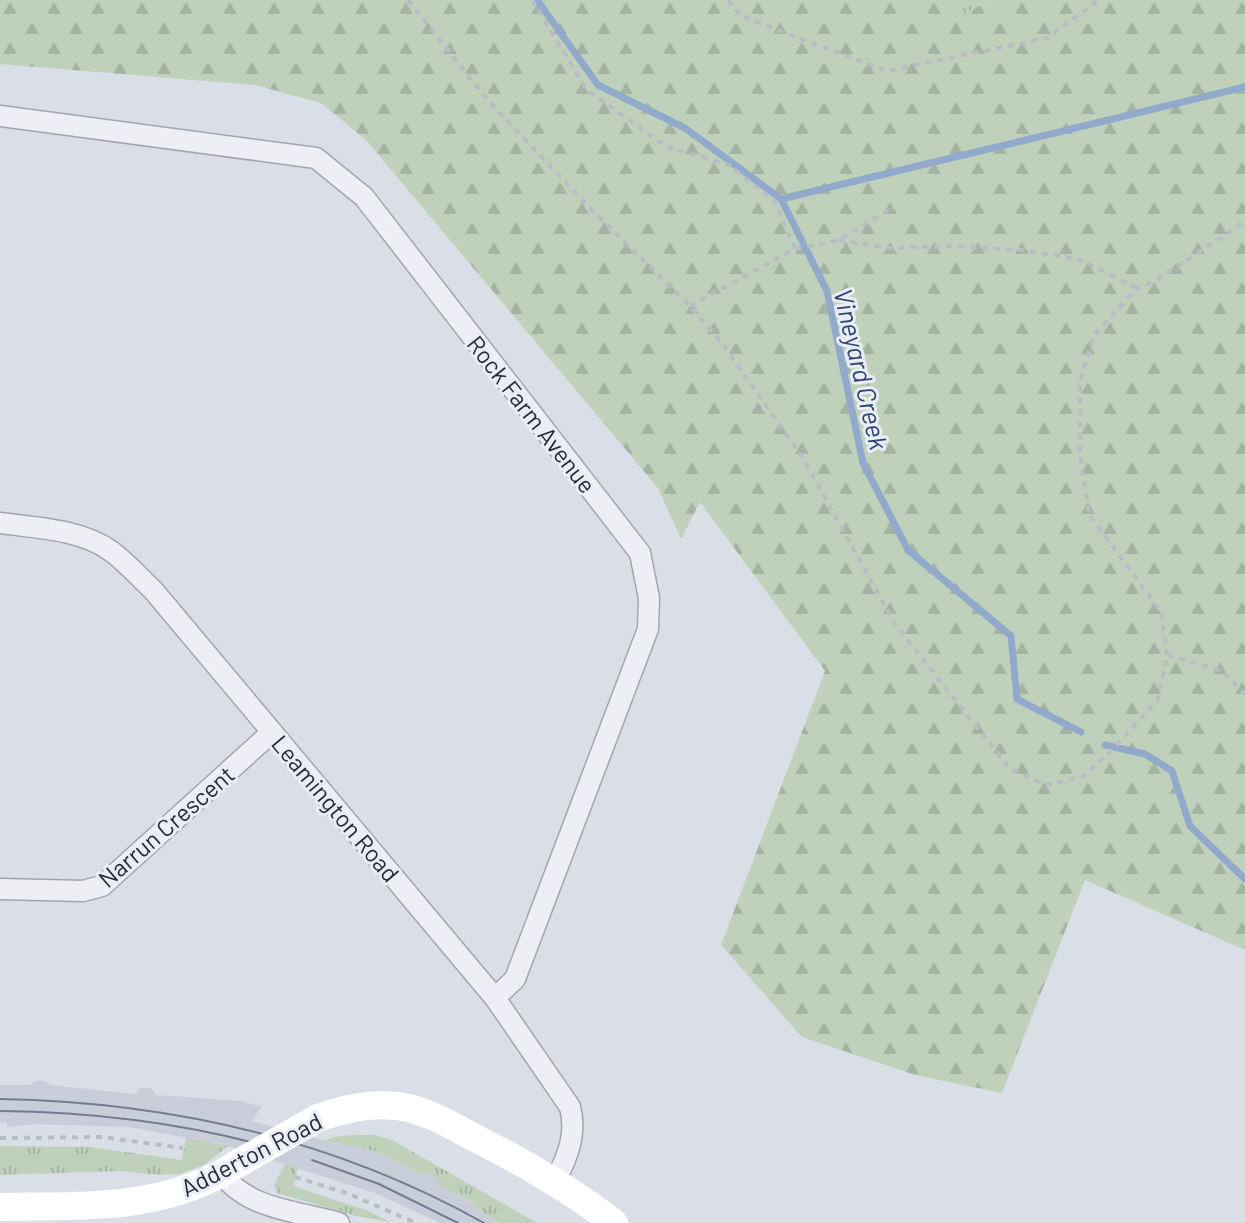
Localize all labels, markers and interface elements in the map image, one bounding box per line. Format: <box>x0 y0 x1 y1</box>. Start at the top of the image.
water label: Vineyard Creek <box>828 285 896 453</box>
street label: Rock Farm Avenue <box>462 330 602 498</box>
street label: Leamington Road <box>266 729 406 887</box>
street label: Narrun Crescent <box>92 759 240 893</box>
street label: Adderton Road <box>176 1106 326 1202</box>

